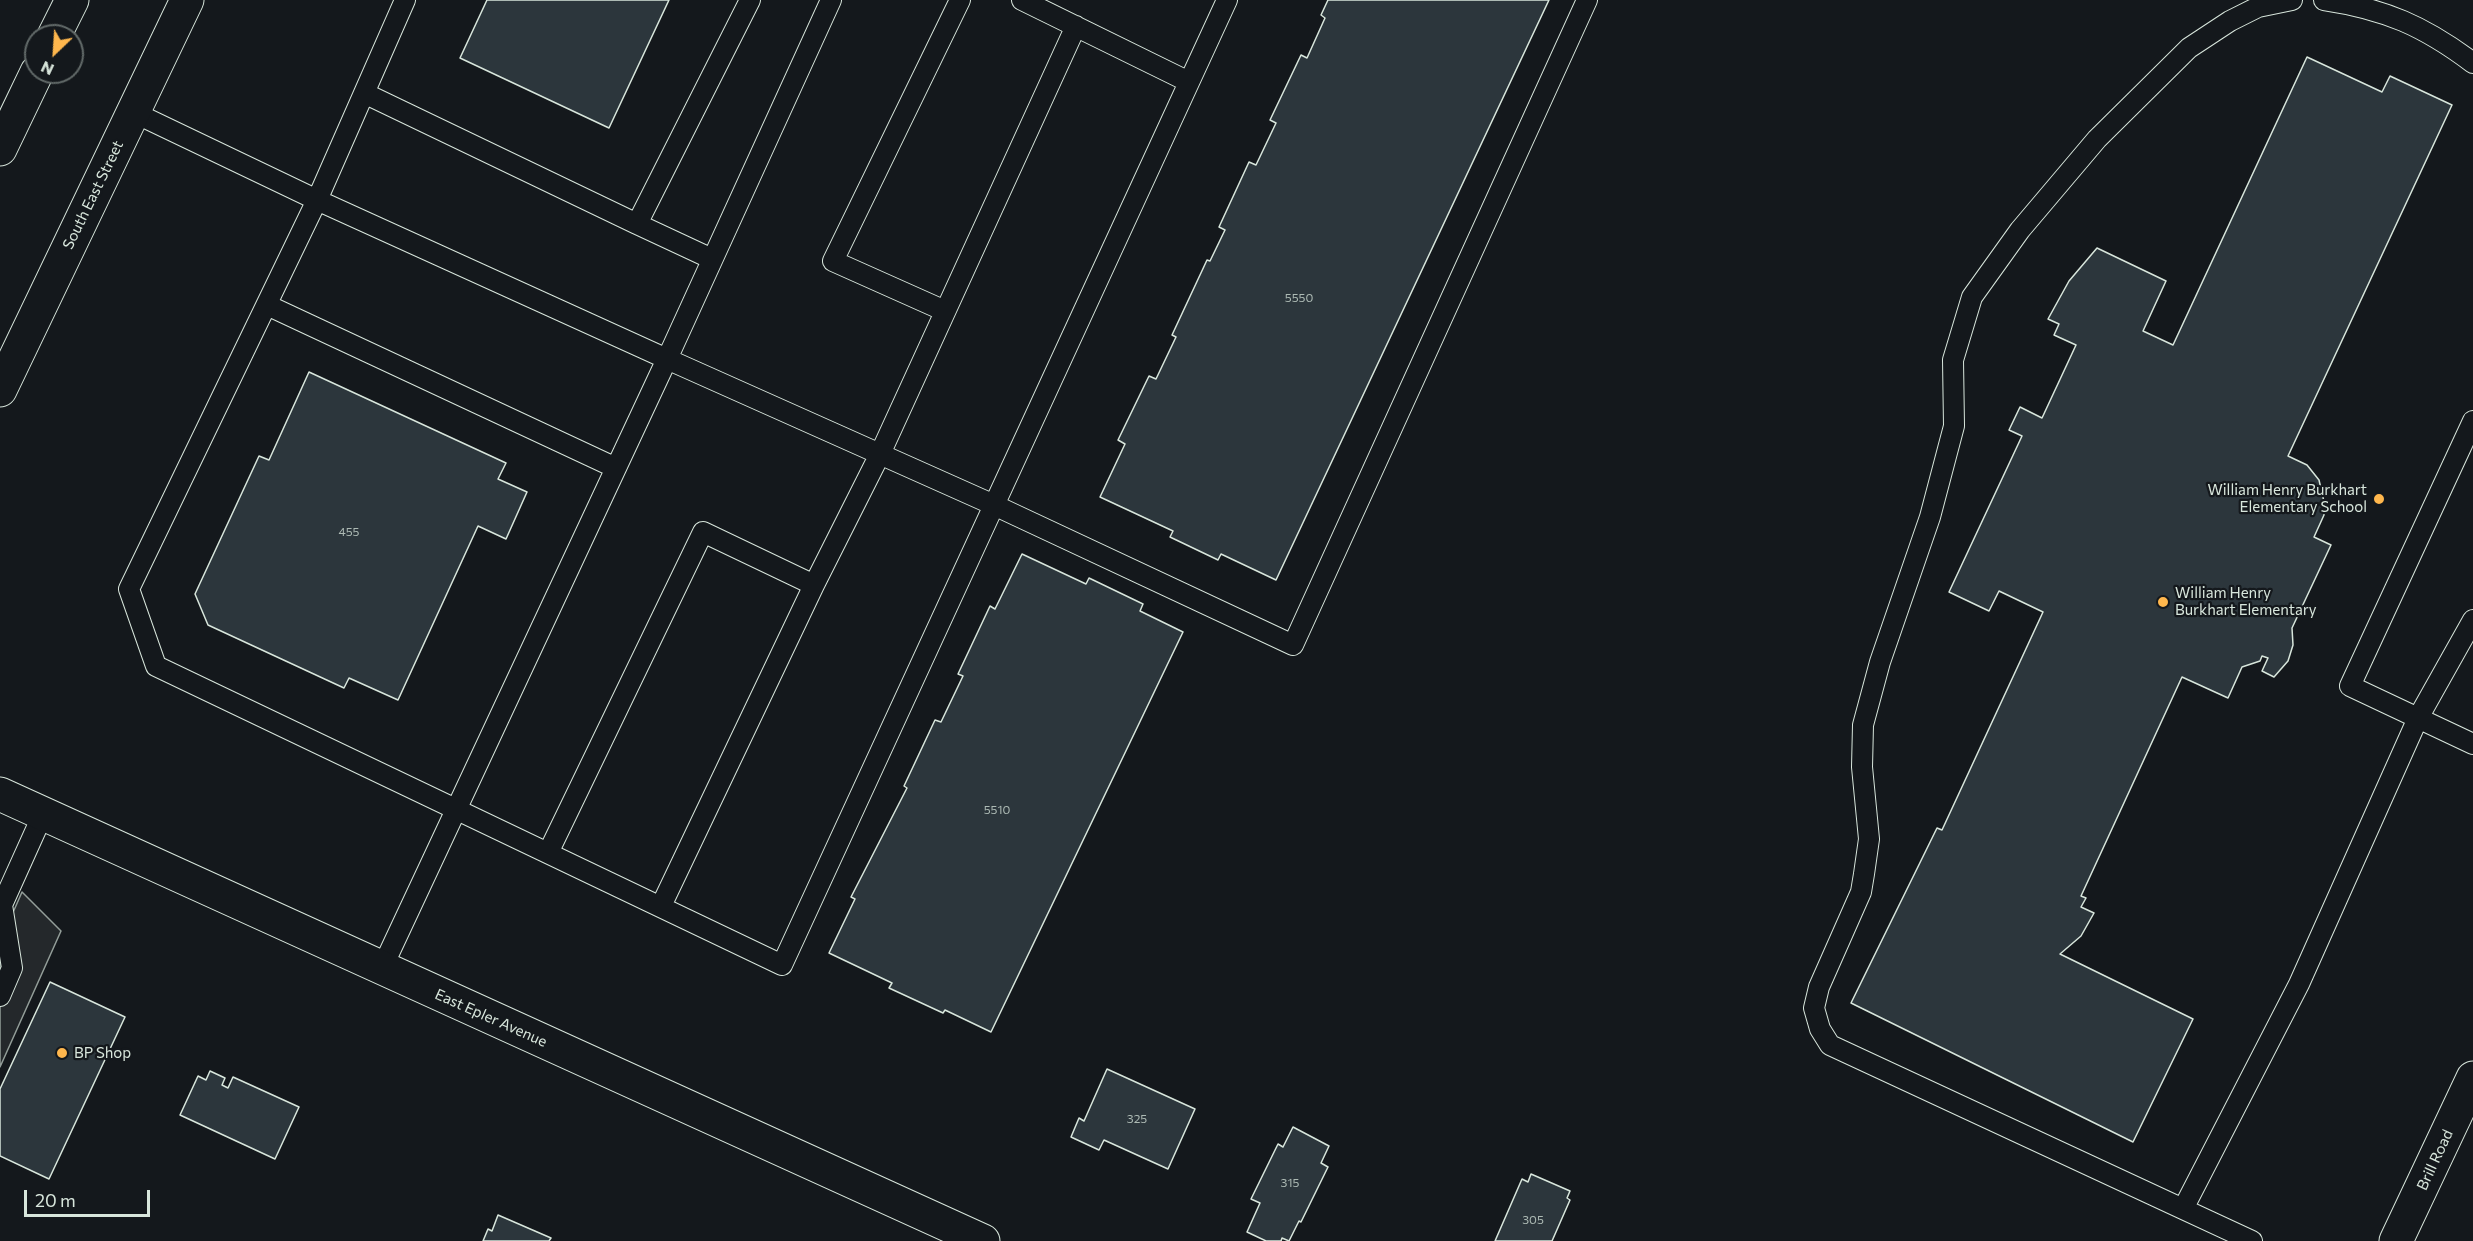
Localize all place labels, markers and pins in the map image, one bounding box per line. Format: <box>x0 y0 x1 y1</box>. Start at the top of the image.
place label: William Henry Burkhart Elementary School <box>2207 481 2367 516</box>
marker: William Henry Burkhart Elementary School <box>2372 492 2386 506</box>
place label: William Henry Burkhart Elementary <box>2175 584 2317 619</box>
marker: William Henry Burkhart Elementary <box>2156 595 2170 609</box>
place label: BP Shop <box>74 1044 131 1062</box>
marker: BP Shop <box>55 1046 69 1060</box>

